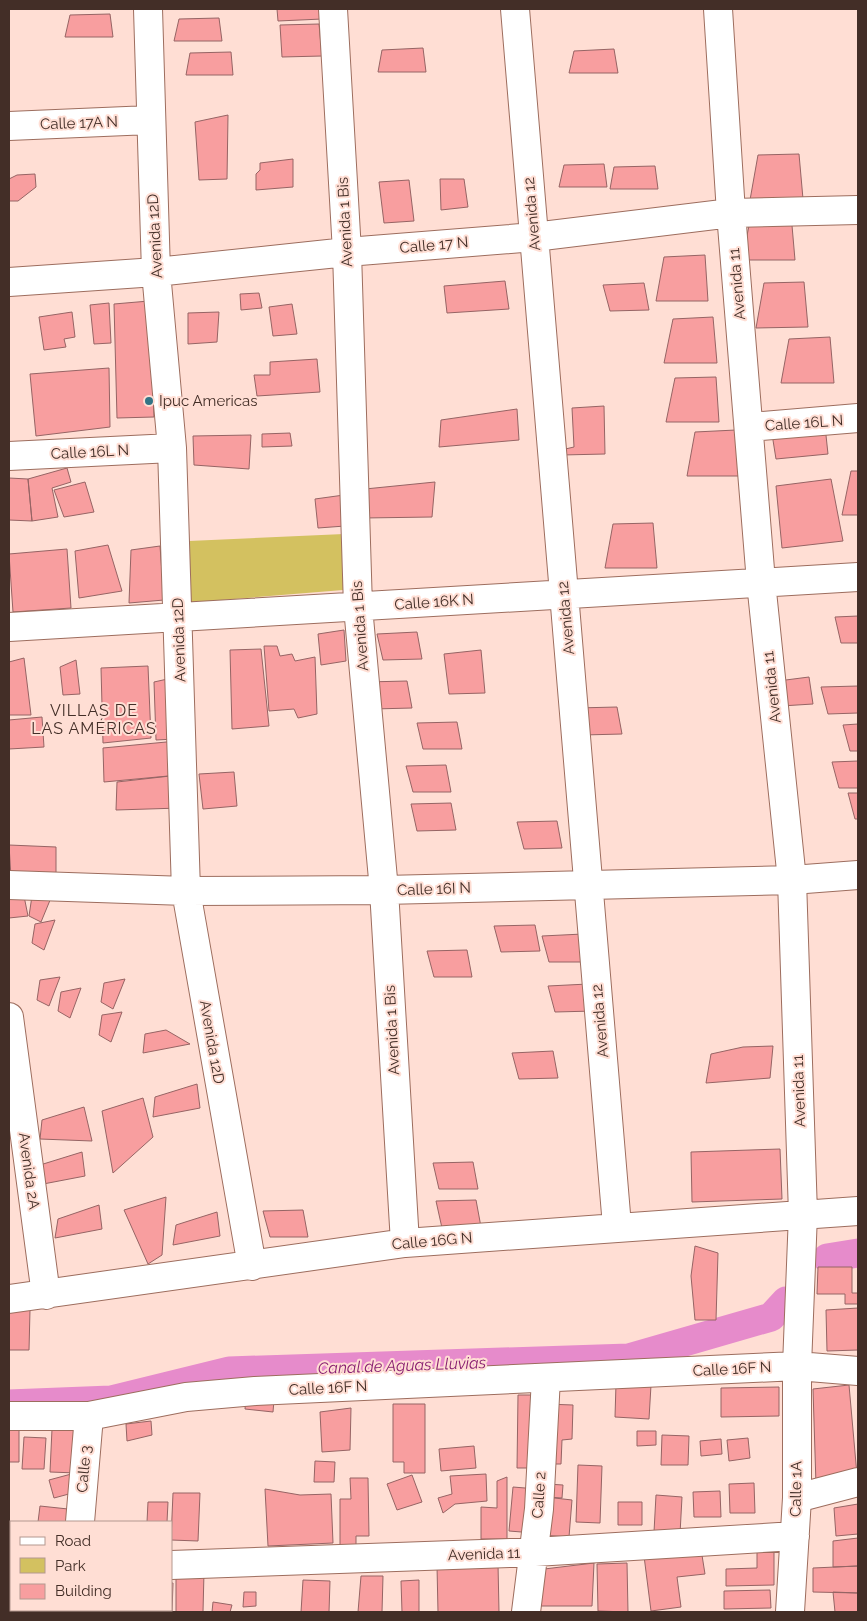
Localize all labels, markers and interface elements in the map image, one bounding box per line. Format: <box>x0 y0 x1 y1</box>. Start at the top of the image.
street label: Calle 17A N <box>40 113 118 133</box>
street label: Avenida 1 Bis <box>334 176 356 268</box>
street label: Avenida 12 <box>520 176 544 252</box>
street label: Avenida 12D <box>144 193 166 279</box>
street label: Calle 17 N <box>399 233 469 257</box>
street label: Avenida 11 <box>725 247 749 321</box>
place label: Ipuc Americas <box>159 392 257 410</box>
marker: Ipuc Americas <box>143 395 155 407</box>
street label: Calle 16L N <box>764 411 844 435</box>
street label: Calle 16L N <box>50 441 130 463</box>
street label: Avenida 1 Bis <box>348 580 372 672</box>
street label: Avenida 12 <box>554 580 578 656</box>
street label: Calle 16K N <box>394 590 474 614</box>
street label: Avenida 12D <box>169 597 189 683</box>
street label: Avenida 11 <box>759 650 785 724</box>
district label: VILLAS DE LAS AMÉRICAS <box>31 701 157 738</box>
street label: Calle 16I N <box>397 879 471 899</box>
street label: Avenida 12 <box>588 983 612 1059</box>
street label: Avenida 1 Bis <box>381 984 403 1076</box>
street label: Avenida 12D <box>196 999 228 1085</box>
street label: Avenida 11 <box>789 1054 809 1127</box>
street label: Avenida 2A <box>15 1131 43 1211</box>
street label: Calle 16G N <box>391 1229 473 1253</box>
water label: Canal de Aguas Lluvias <box>318 1353 487 1378</box>
street label: Calle 16F N <box>692 1358 772 1380</box>
street label: Calle 16F N <box>288 1377 368 1399</box>
street label: Calle 3 <box>73 1445 95 1493</box>
street label: Calle 1A <box>787 1461 805 1517</box>
street label: Calle 2 <box>528 1471 550 1519</box>
legend <box>10 1521 172 1611</box>
text: Road <box>55 1532 91 1550</box>
street label: Avenida 11 <box>448 1544 521 1564</box>
text: Park <box>55 1557 86 1575</box>
text: Building <box>55 1582 112 1600</box>

